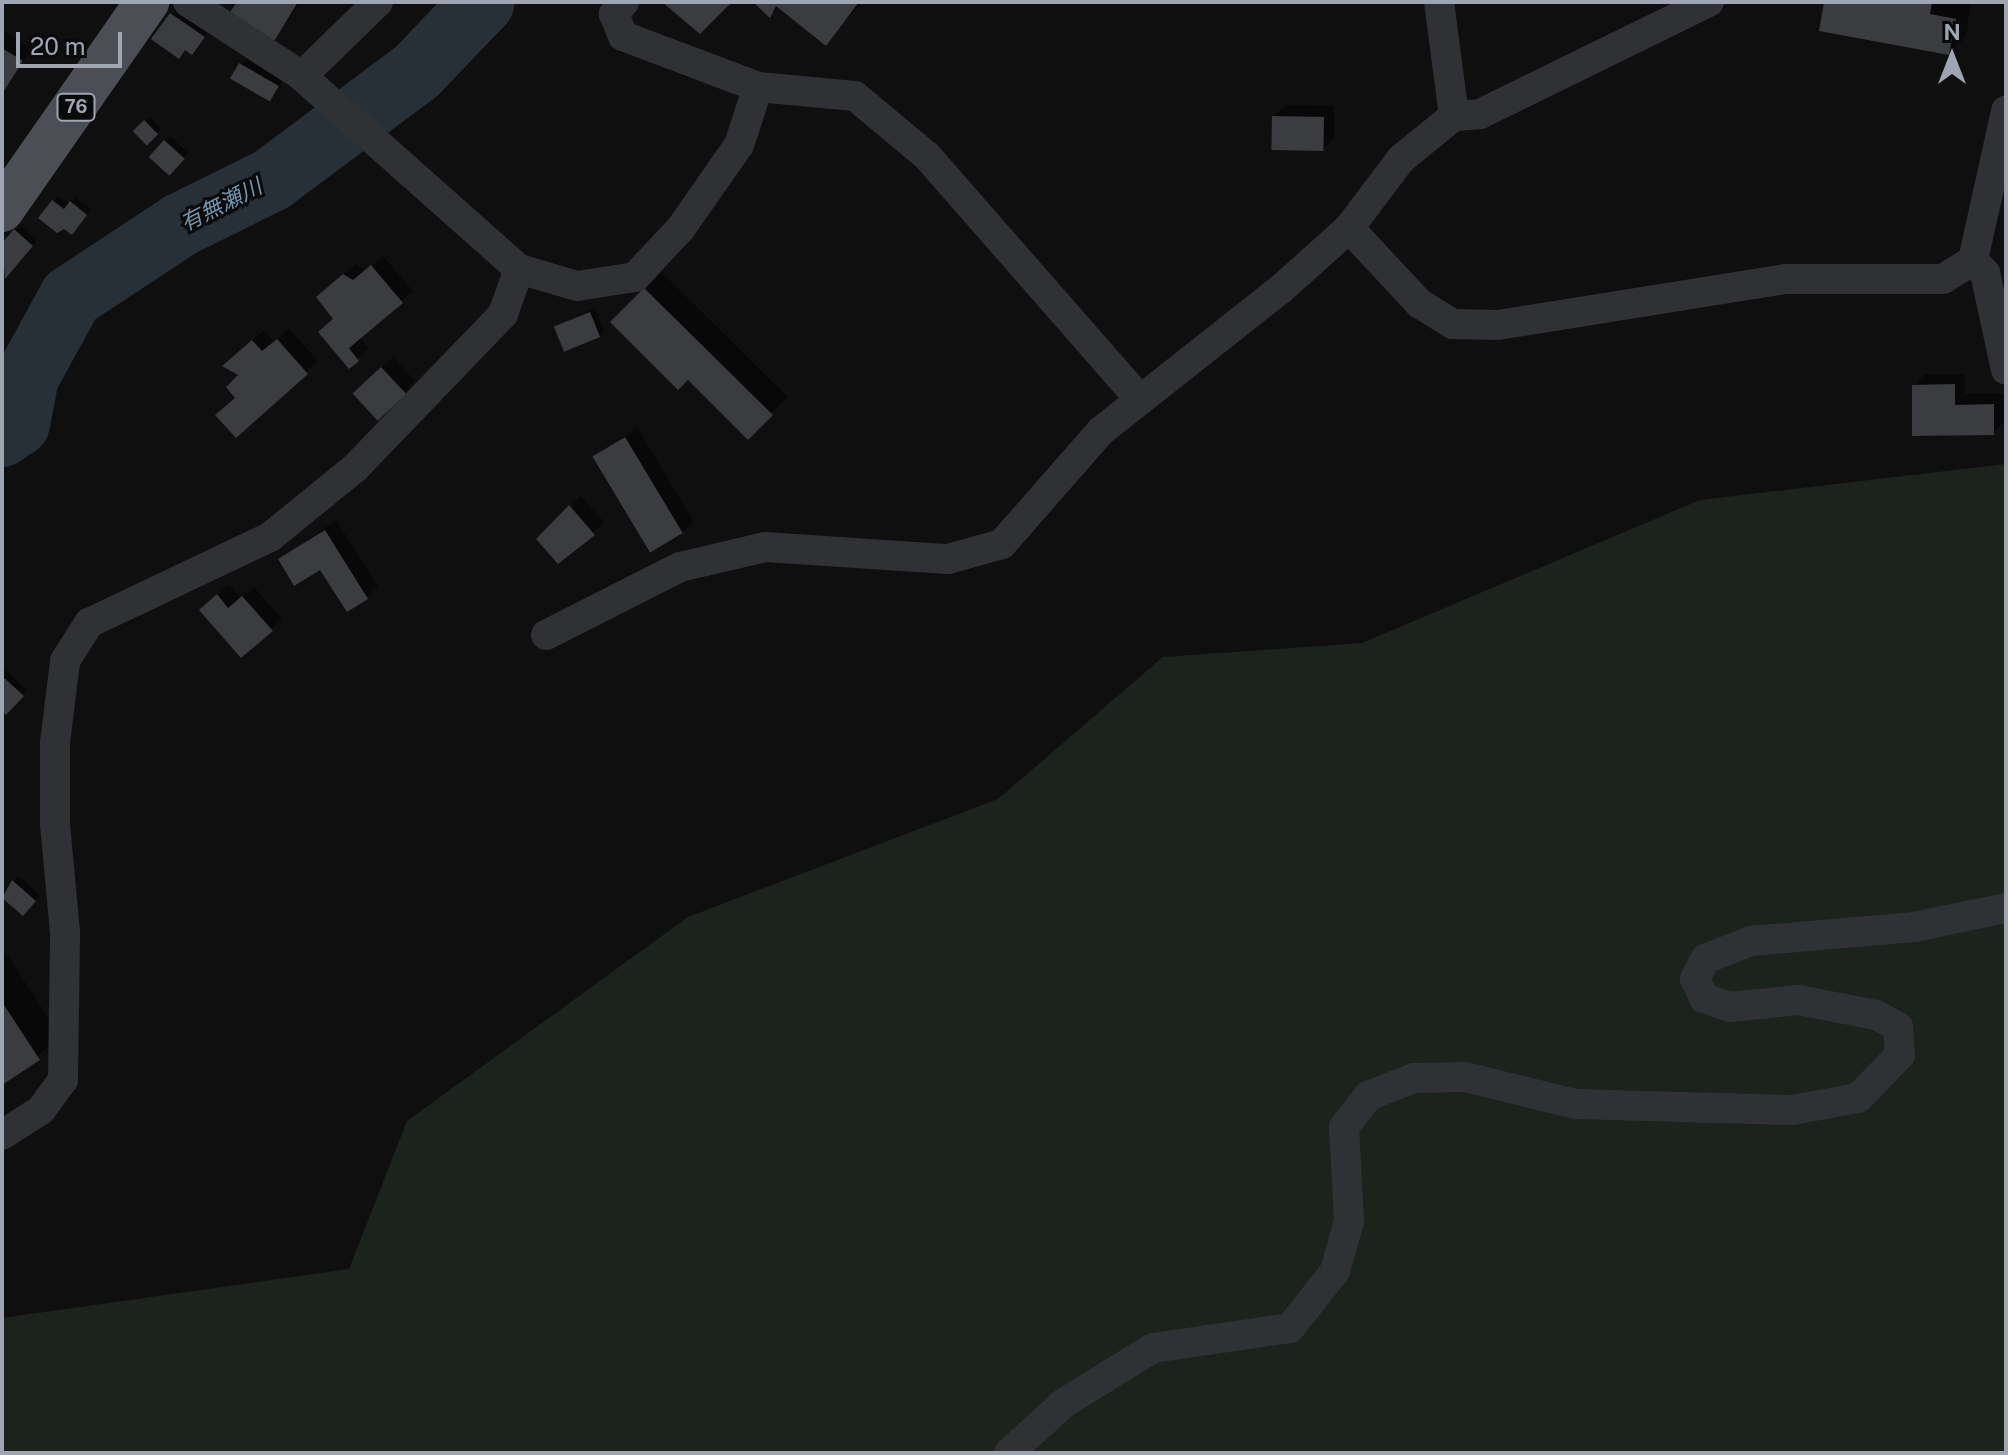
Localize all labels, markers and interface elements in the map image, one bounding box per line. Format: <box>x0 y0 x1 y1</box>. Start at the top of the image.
scale bar <box>20 16 126 66</box>
north arrow <box>1912 16 1992 96</box>
text: N <box>1943 19 1961 45</box>
text: 20 m <box>30 32 86 60</box>
road number: 76 <box>56 93 96 121</box>
water label: 有無瀬川 <box>176 173 266 237</box>

